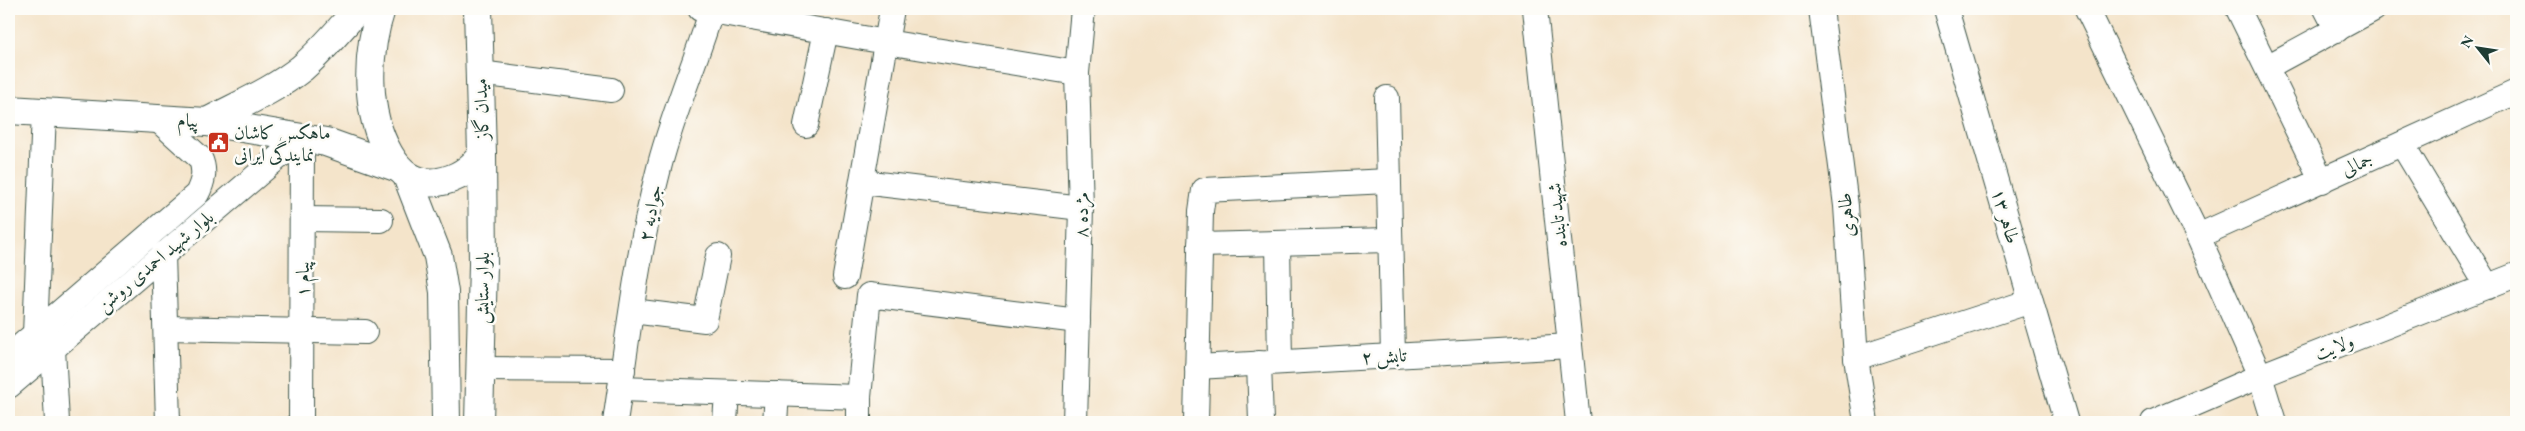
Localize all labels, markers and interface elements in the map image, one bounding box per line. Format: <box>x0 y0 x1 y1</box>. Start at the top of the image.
north arrow <box>2452 22 2502 72</box>
text: N <box>2456 32 2478 51</box>
street label: میدان گاز <box>467 78 495 142</box>
street label: پیام <box>177 107 199 137</box>
place label: ماهکس کاشان نمایندگی ایرانی <box>234 120 331 167</box>
public building icon: ماهکس کاشان نمایندگی ایرانی <box>206 131 230 155</box>
street label: جمالی <box>2337 146 2377 182</box>
street label: جوادیه ۲ <box>632 182 668 244</box>
street label: شهید تابنده <box>1541 182 1573 248</box>
street label: طاهر ۱۳ <box>1986 186 2026 246</box>
street label: مژده ۸ <box>1069 192 1095 238</box>
street label: طاهری <box>1832 192 1860 238</box>
street label: بلوار شهید احمدی روشن <box>91 205 219 318</box>
street label: بلوار ستایش <box>469 252 496 324</box>
street label: پیام ۱ <box>290 261 319 297</box>
street label: ولایت <box>2311 328 2357 366</box>
street label: تابش ۲ <box>1361 342 1408 371</box>

